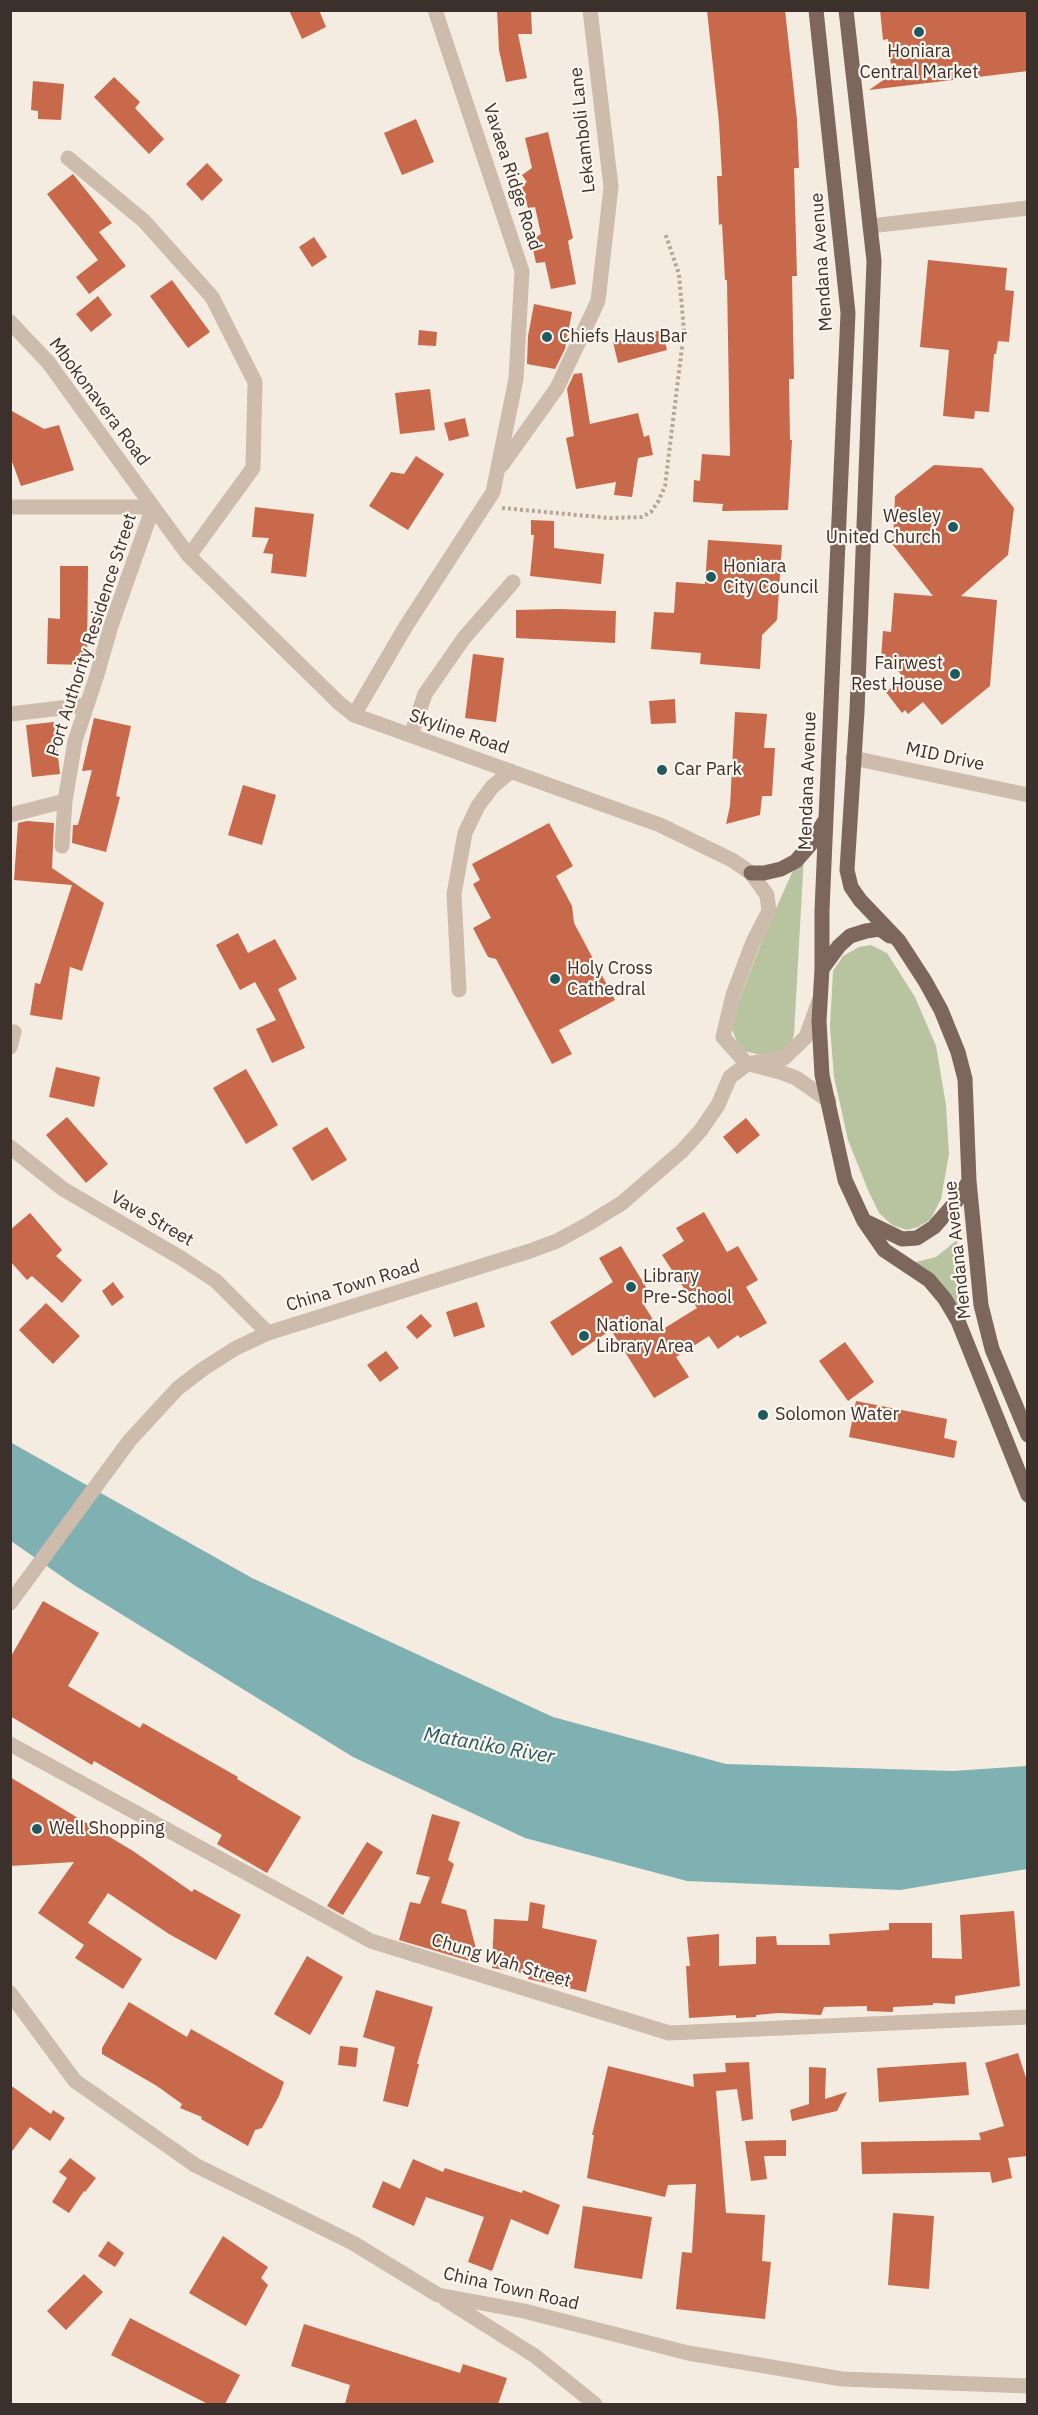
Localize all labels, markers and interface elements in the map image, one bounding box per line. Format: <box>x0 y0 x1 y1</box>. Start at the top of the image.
marker: Honiara Central Market <box>912 25 926 39</box>
place label: Honiara Central Market <box>859 41 979 84</box>
street label: Lekamboli Lane <box>566 66 600 194</box>
street label: Vavaea Ridge Road <box>478 101 546 253</box>
street label: Mendana Avenue <box>806 192 838 332</box>
place label: Chiefs Haus Bar <box>559 326 687 348</box>
marker: Chiefs Haus Bar <box>540 330 554 344</box>
street label: Mbokonavera Road <box>44 334 154 470</box>
place label: Wesley United Church <box>826 506 941 548</box>
street label: Port Authority Residence Street <box>42 511 142 759</box>
marker: Wesley United Church <box>946 520 960 534</box>
place label: Honiara City Council <box>723 556 818 598</box>
marker: Honiara City Council <box>704 570 718 584</box>
place label: Fairwest Rest House <box>851 653 943 696</box>
marker: Fairwest Rest House <box>948 667 962 681</box>
street label: Skyline Road <box>406 705 512 759</box>
street label: Mendana Avenue <box>795 711 821 851</box>
street label: MID Drive <box>904 738 986 776</box>
place label: Car Park <box>674 759 742 781</box>
marker: Car Park <box>655 763 669 777</box>
place label: Holy Cross Cathedral <box>567 958 653 1000</box>
marker: Holy Cross Cathedral <box>548 972 562 986</box>
street label: Mendana Avenue <box>940 1180 976 1320</box>
street label: Vave Street <box>107 1187 197 1251</box>
street label: China Town Road <box>283 1255 423 1317</box>
place label: Library Pre-School <box>643 1266 732 1308</box>
marker: Library Pre-School <box>624 1280 638 1294</box>
place label: National Library Area <box>596 1315 694 1358</box>
marker: National Library Area <box>577 1329 591 1343</box>
place label: Solomon Water <box>775 1404 899 1426</box>
marker: Solomon Water <box>756 1408 770 1422</box>
water label: Mataniko River <box>422 1723 556 1769</box>
place label: Well Shopping <box>49 1818 164 1840</box>
marker: Well Shopping <box>30 1822 44 1836</box>
street label: Chung Wah Street <box>429 1929 573 1993</box>
street label: China Town Road <box>441 2263 581 2315</box>

